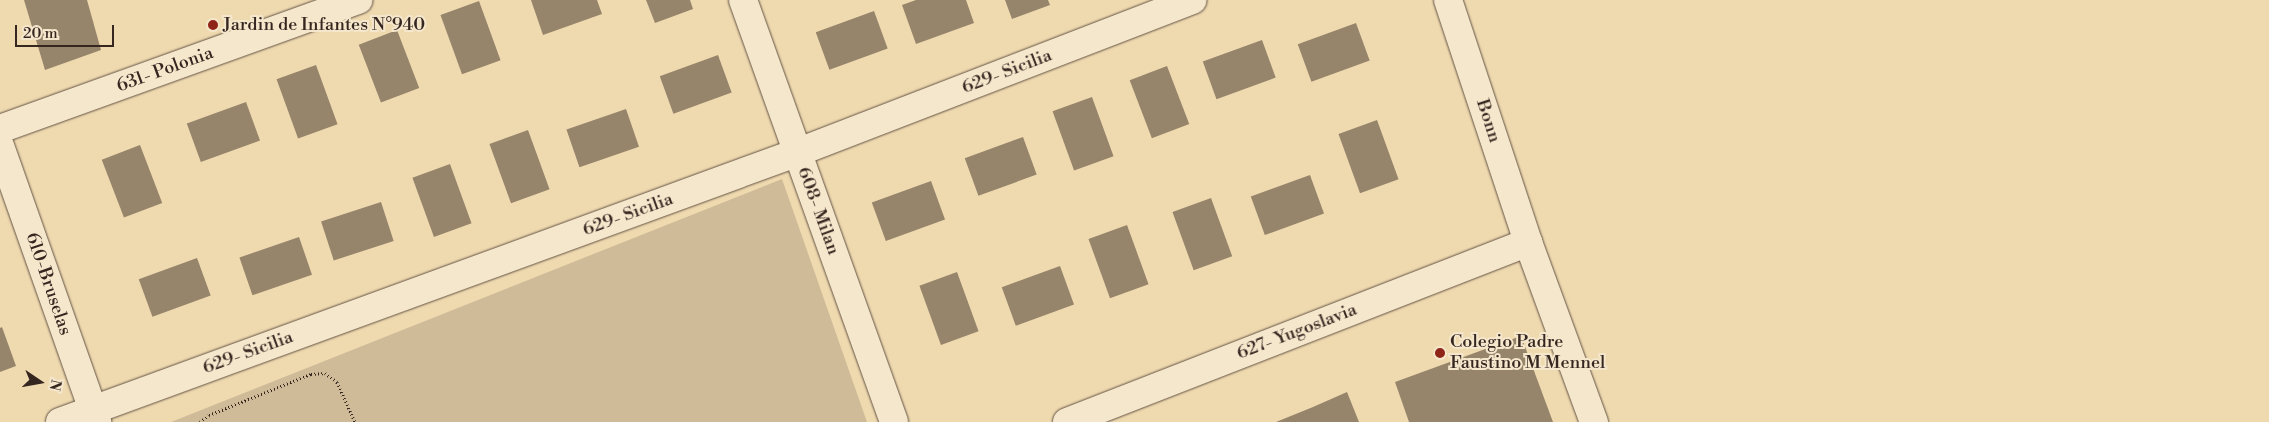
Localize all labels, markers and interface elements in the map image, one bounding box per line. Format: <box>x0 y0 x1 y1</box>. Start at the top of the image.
place label: Jardin de Infantes N°940 <box>223 14 425 36</box>
scale bar <box>18 15 116 47</box>
marker: Jardin de Infantes N°940 <box>207 19 219 31</box>
text: 20 m <box>23 24 58 43</box>
street label: 631- Polonia <box>114 43 216 97</box>
street label: 629- Sicilia <box>959 45 1055 99</box>
street label: Bonn <box>1471 97 1505 145</box>
street label: 608- Milan <box>792 164 844 258</box>
street label: 629- Sicilia <box>580 189 676 241</box>
street label: 610-Bruselas <box>20 230 76 338</box>
street label: 627- Yugoslavia <box>1234 299 1360 365</box>
street label: 629- Sicilia <box>200 327 296 379</box>
place label: Colegio Padre Faustino M Mennel <box>1450 332 1605 374</box>
marker: Colegio Padre Faustino M Mennel <box>1434 347 1446 359</box>
north arrow <box>15 357 65 407</box>
text: N <box>45 378 65 392</box>

